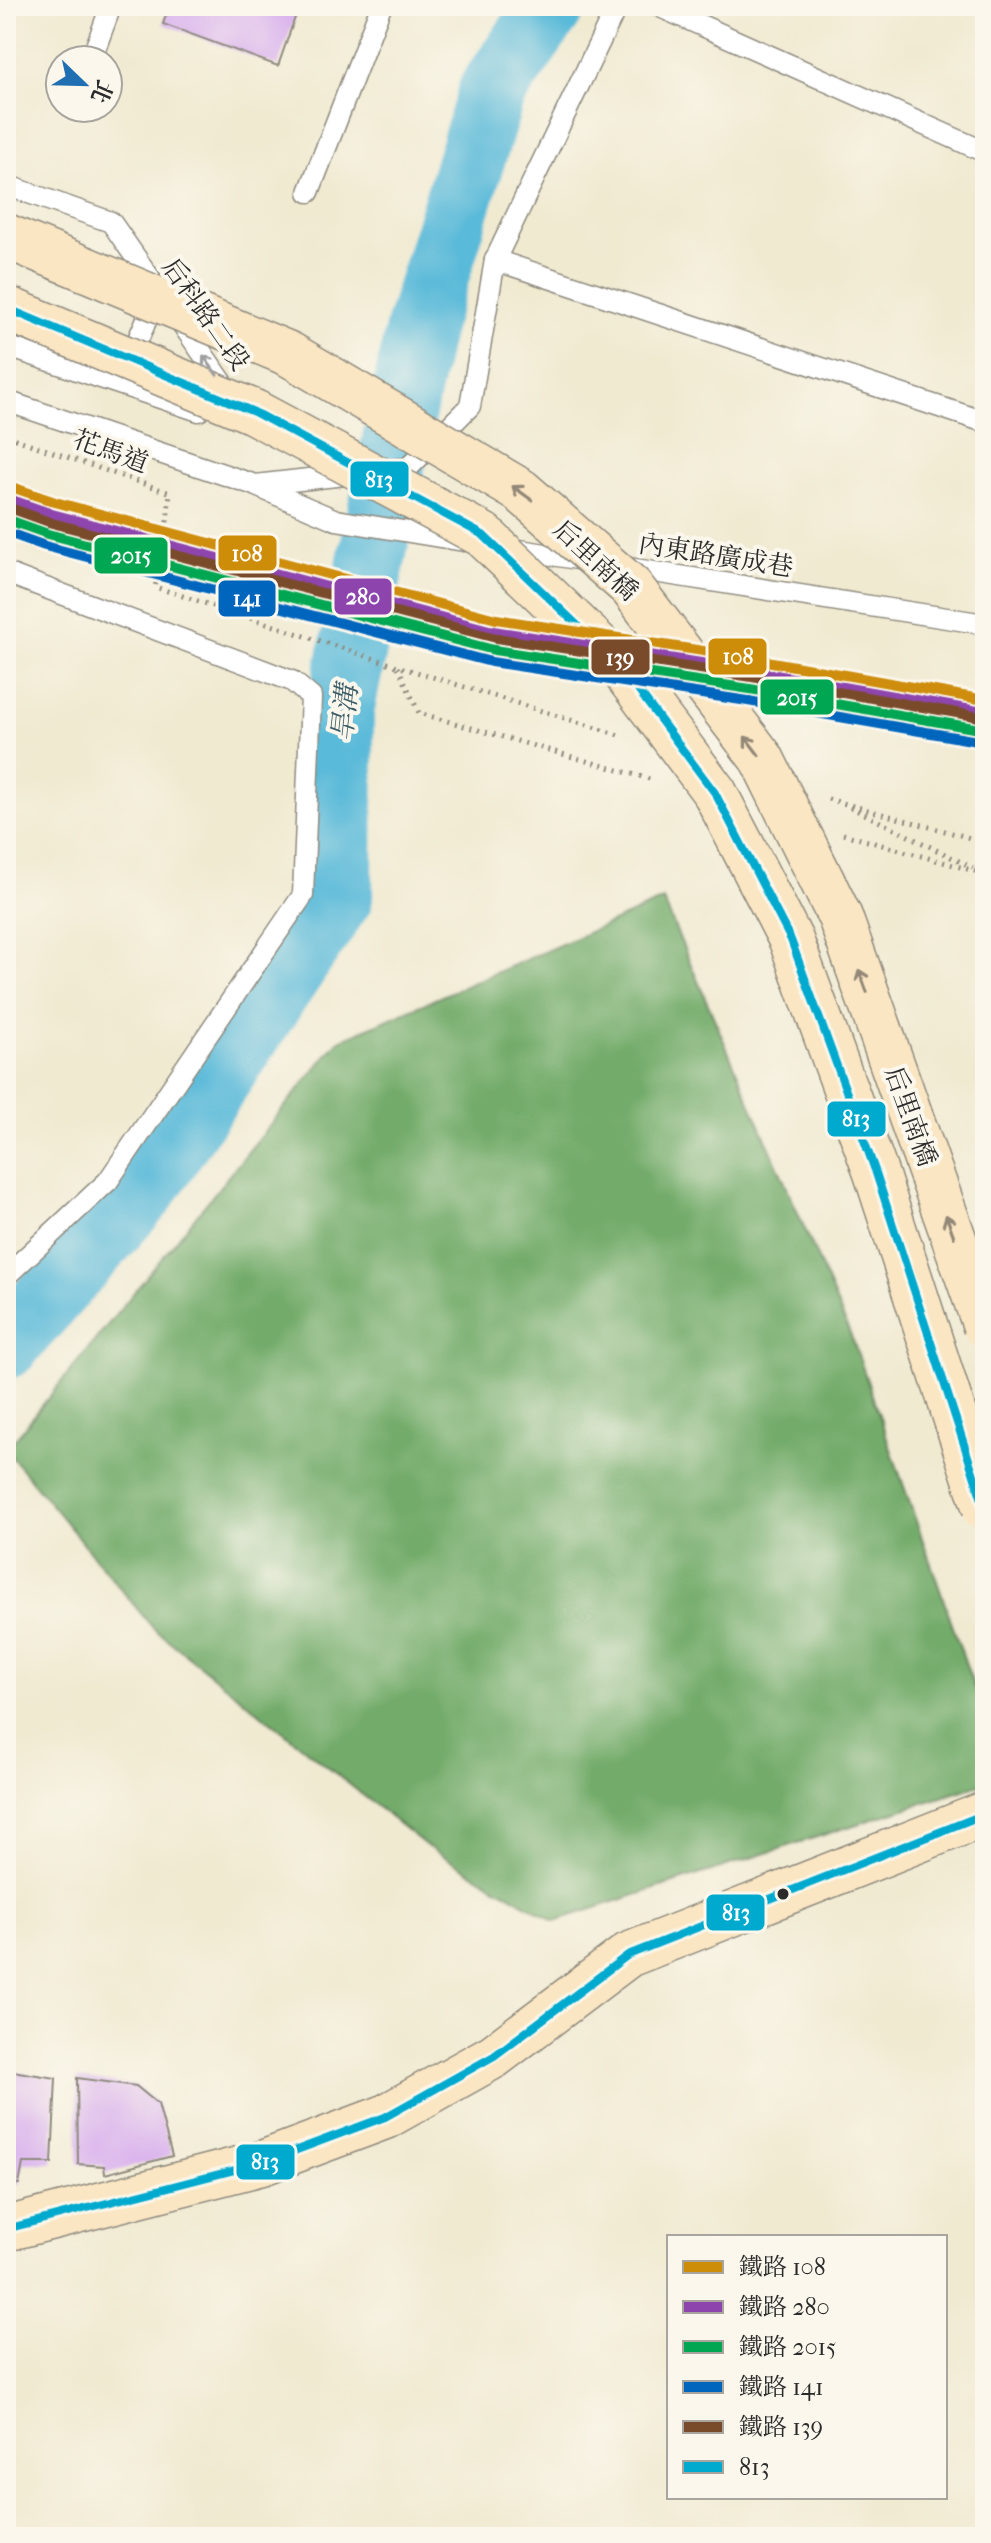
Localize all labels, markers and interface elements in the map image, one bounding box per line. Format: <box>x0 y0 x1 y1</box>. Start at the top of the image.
north arrow <box>44 44 124 124</box>
text: 北 <box>85 76 118 107</box>
street label: 后科路二段 <box>156 252 256 376</box>
one-way arrow <box>202 355 218 377</box>
street label: 花馬道 <box>69 424 153 479</box>
line badge: 813 <box>349 460 410 498</box>
text: 813 <box>365 467 393 493</box>
one-way arrow <box>511 485 533 502</box>
street label: 后里南橋 <box>547 514 644 607</box>
street label: 內東路廣成巷 <box>636 528 795 583</box>
line badge: 108 <box>217 534 278 572</box>
line badge: 2015 <box>93 536 169 575</box>
text: 108 <box>232 541 262 567</box>
text: 2015 <box>111 543 152 569</box>
line badge: 280 <box>333 577 393 616</box>
line badge: 141 <box>217 579 277 618</box>
text: 280 <box>346 584 380 610</box>
text: 141 <box>233 586 261 612</box>
line badge: 108 <box>707 637 768 676</box>
line badge: 139 <box>590 638 651 676</box>
text: 108 <box>723 644 753 670</box>
text: 139 <box>606 645 634 671</box>
line badge: 2015 <box>759 678 835 716</box>
water label: 旱溝 <box>325 680 364 743</box>
text: 2015 <box>777 685 818 711</box>
one-way arrow <box>743 736 760 757</box>
one-way arrow <box>854 969 869 994</box>
street label: 后里南橋 <box>878 1062 943 1170</box>
line badge: 813 <box>826 1100 887 1138</box>
text: 813 <box>842 1106 870 1132</box>
one-way arrow <box>942 1214 956 1238</box>
unlabelled marker <box>775 1886 791 1902</box>
line badge: 813 <box>705 1893 766 1932</box>
text: 813 <box>722 1900 750 1926</box>
line badge: 813 <box>235 2143 296 2181</box>
text: 813 <box>251 2149 279 2175</box>
legend <box>667 2235 947 2499</box>
text: 鐵路 108 <box>739 2253 826 2281</box>
text: 鐵路 280 <box>739 2293 830 2321</box>
text: 鐵路 2015 <box>739 2333 836 2361</box>
text: 鐵路 141 <box>739 2373 823 2401</box>
text: 鐵路 139 <box>739 2413 823 2441</box>
text: 813 <box>739 2453 769 2481</box>

